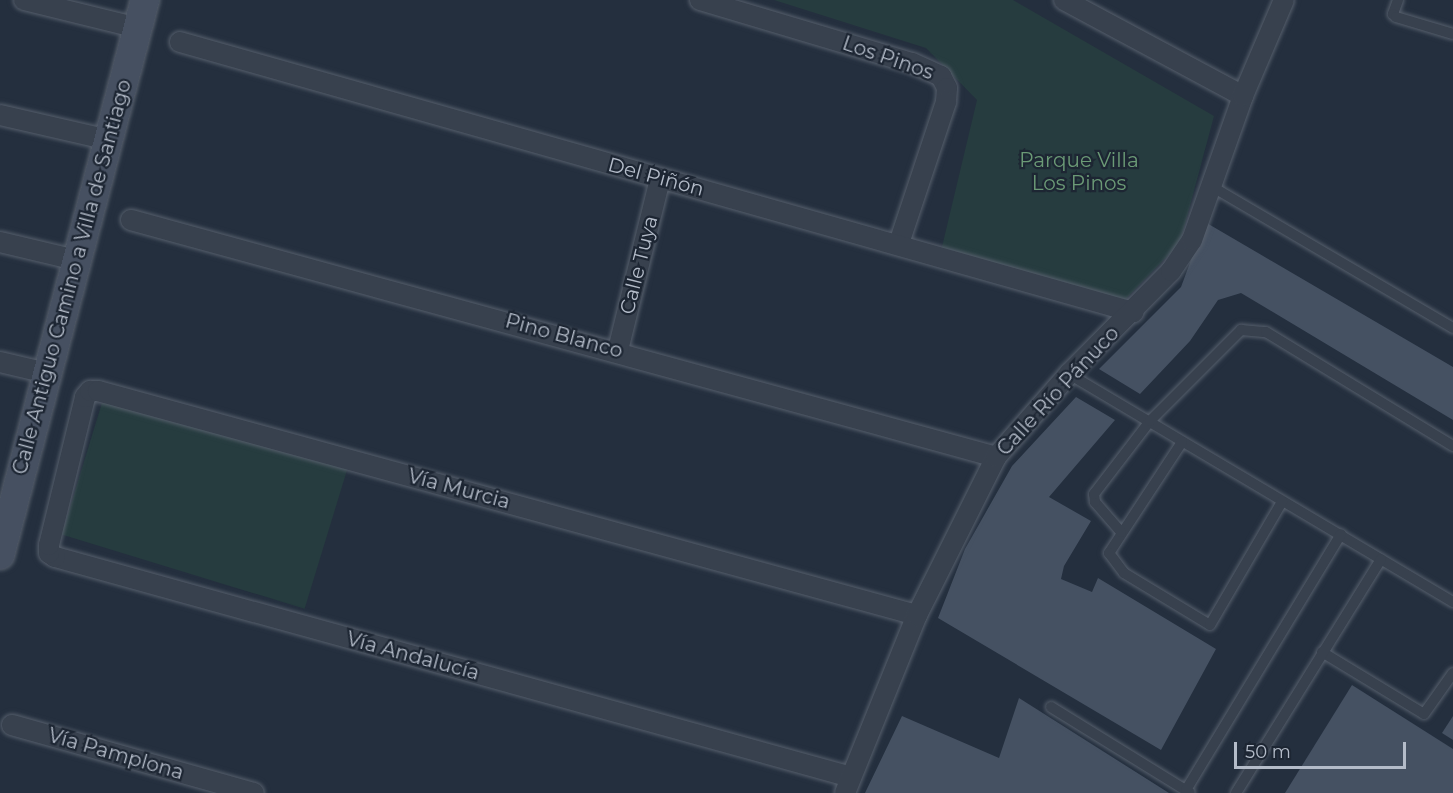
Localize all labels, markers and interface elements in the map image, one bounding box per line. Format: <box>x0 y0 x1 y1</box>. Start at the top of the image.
street label: Los Pinos <box>839 31 937 85</box>
street label: Calle Antiguo Camino a Villa de Santiago <box>8 77 136 477</box>
park label: Parque Villa Los Pinos <box>1019 149 1139 196</box>
street label: Del Piñón <box>605 153 707 201</box>
street label: Calle Tuya <box>615 213 663 317</box>
street label: Pino Blanco <box>503 309 625 363</box>
street label: Calle Río Pánuco <box>992 321 1124 461</box>
street label: Vía Murcia <box>405 464 513 514</box>
street label: Vía Andalucía <box>344 627 482 685</box>
street label: Vía Pamplona <box>45 723 187 785</box>
scale bar <box>1237 730 1410 768</box>
text: 50 m <box>1245 741 1291 763</box>

